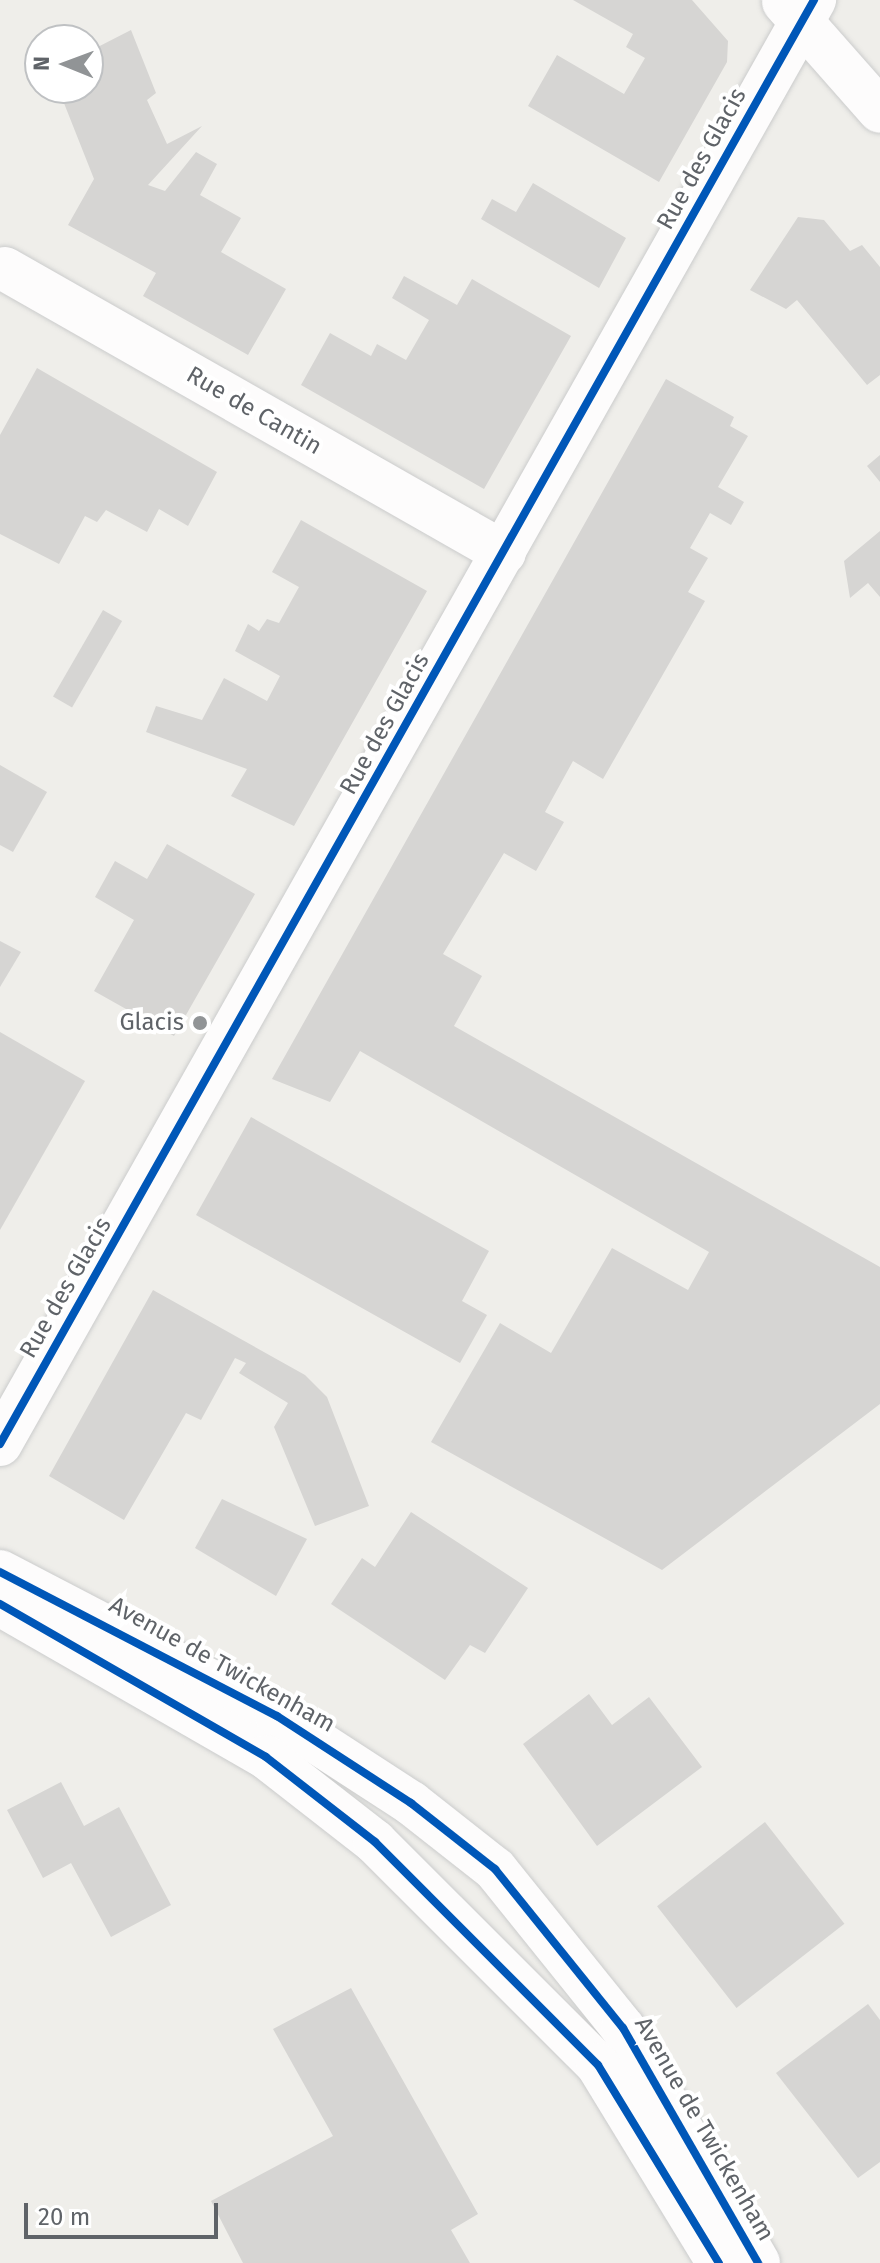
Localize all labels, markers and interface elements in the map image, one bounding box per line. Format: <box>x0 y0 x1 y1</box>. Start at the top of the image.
north arrow <box>24 24 104 104</box>
text: N <box>28 56 55 71</box>
street label: Rue des Glacis <box>651 83 753 235</box>
street label: Rue de Cantin <box>181 361 327 461</box>
street label: Rue des Glacis <box>334 648 436 800</box>
place label: Glacis <box>119 1009 184 1037</box>
marker: Glacis <box>191 1014 209 1032</box>
street label: Rue des Glacis <box>14 1213 118 1363</box>
street label: Avenue de Twickenham <box>104 1591 340 1739</box>
street label: Avenue de Twickenham <box>628 2012 780 2246</box>
scale bar <box>28 2187 222 2237</box>
text: 20 m <box>38 2203 90 2231</box>

